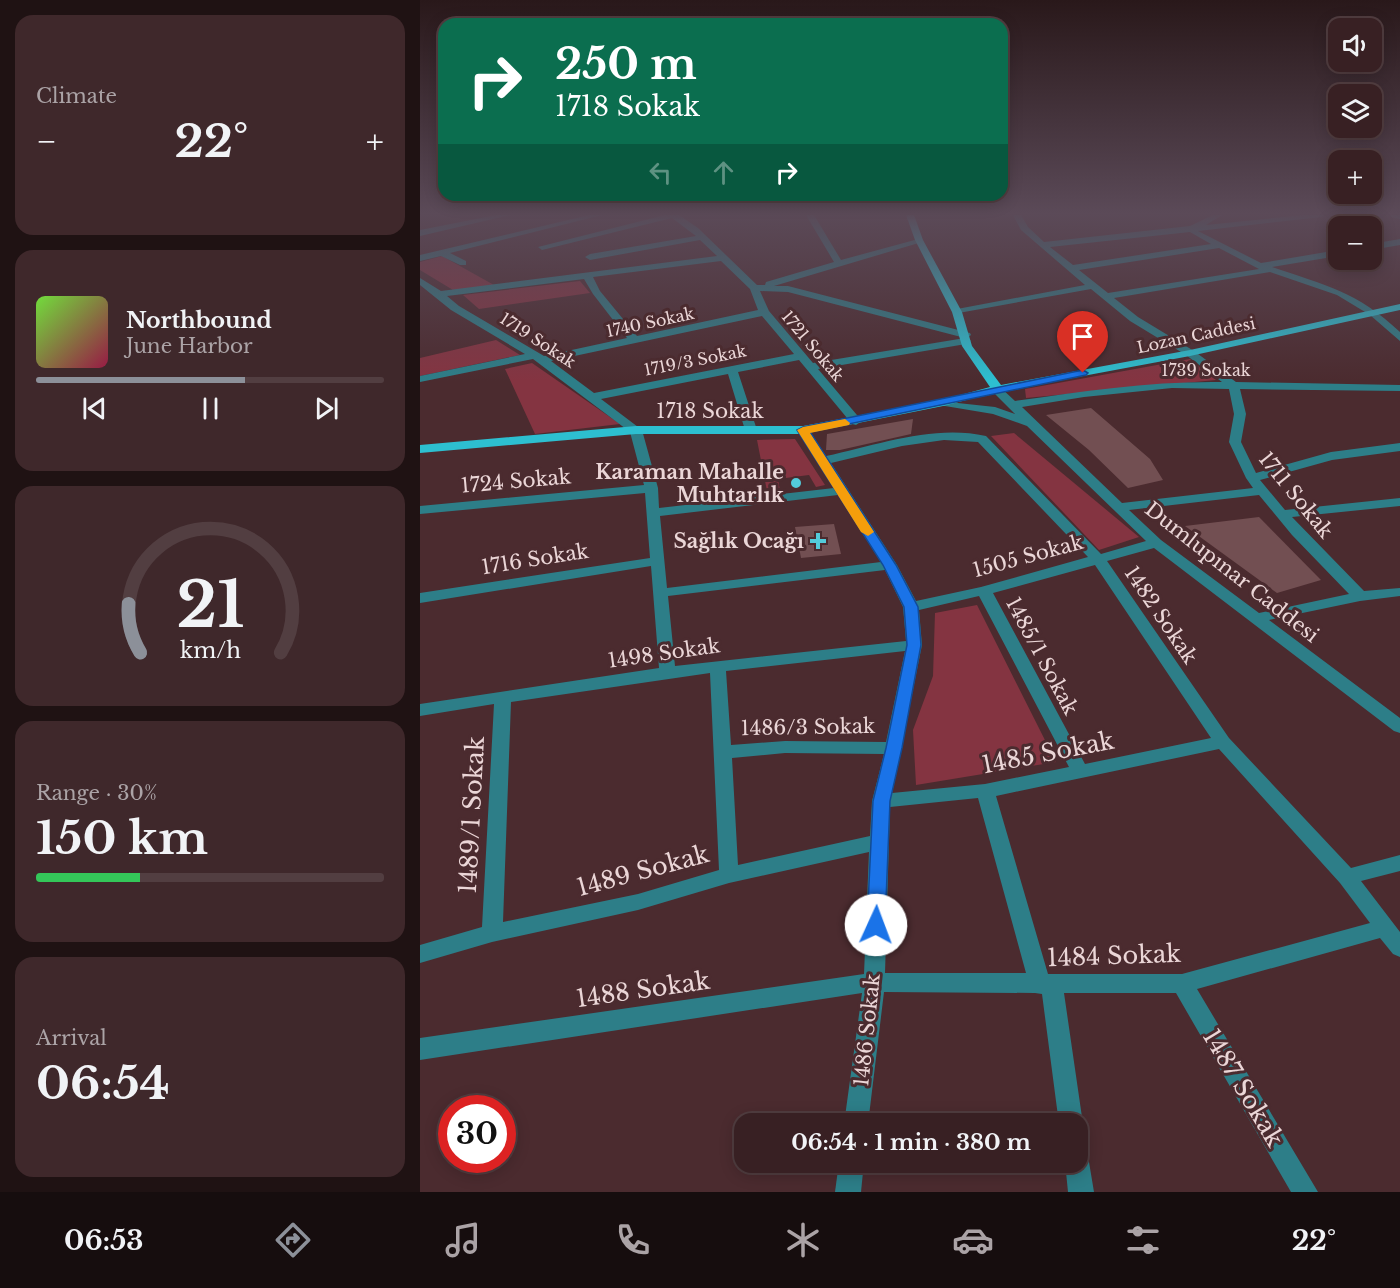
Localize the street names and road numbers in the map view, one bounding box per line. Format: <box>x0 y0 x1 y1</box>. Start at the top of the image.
street label: 1740 Sokak <box>604 303 696 341</box>
street label: 1721 Sokak <box>778 307 848 386</box>
street label: 1719 Sokak <box>496 308 580 372</box>
street label: Lozan Caddesi <box>1135 313 1258 357</box>
street label: 1719/3 Sokak <box>642 340 748 380</box>
street label: 1739 Sokak <box>1161 360 1251 380</box>
street label: 1718 Sokak <box>656 399 764 423</box>
street label: 1711 Sokak <box>1254 447 1339 544</box>
street label: 1724 Sokak <box>460 464 573 498</box>
street label: Dumlupınar Caddesi <box>1140 497 1324 647</box>
street label: 1505 Sokak <box>970 530 1087 582</box>
street label: 1716 Sokak <box>480 539 591 579</box>
street label: 1482 Sokak <box>1120 562 1203 669</box>
street label: 1485/1 Sokak <box>1001 593 1083 719</box>
street label: 1498 Sokak <box>606 633 722 673</box>
street label: 1486/3 Sokak <box>741 714 876 740</box>
street label: 1485 Sokak <box>979 725 1117 780</box>
street label: 1489/1 Sokak <box>453 735 490 894</box>
street label: 1489 Sokak <box>574 839 712 902</box>
street label: 1484 Sokak <box>1046 939 1182 972</box>
street label: 1488 Sokak <box>574 966 712 1013</box>
street label: 1486 Sokak <box>849 972 885 1087</box>
street label: 1487 Sokak <box>1197 1024 1290 1152</box>

